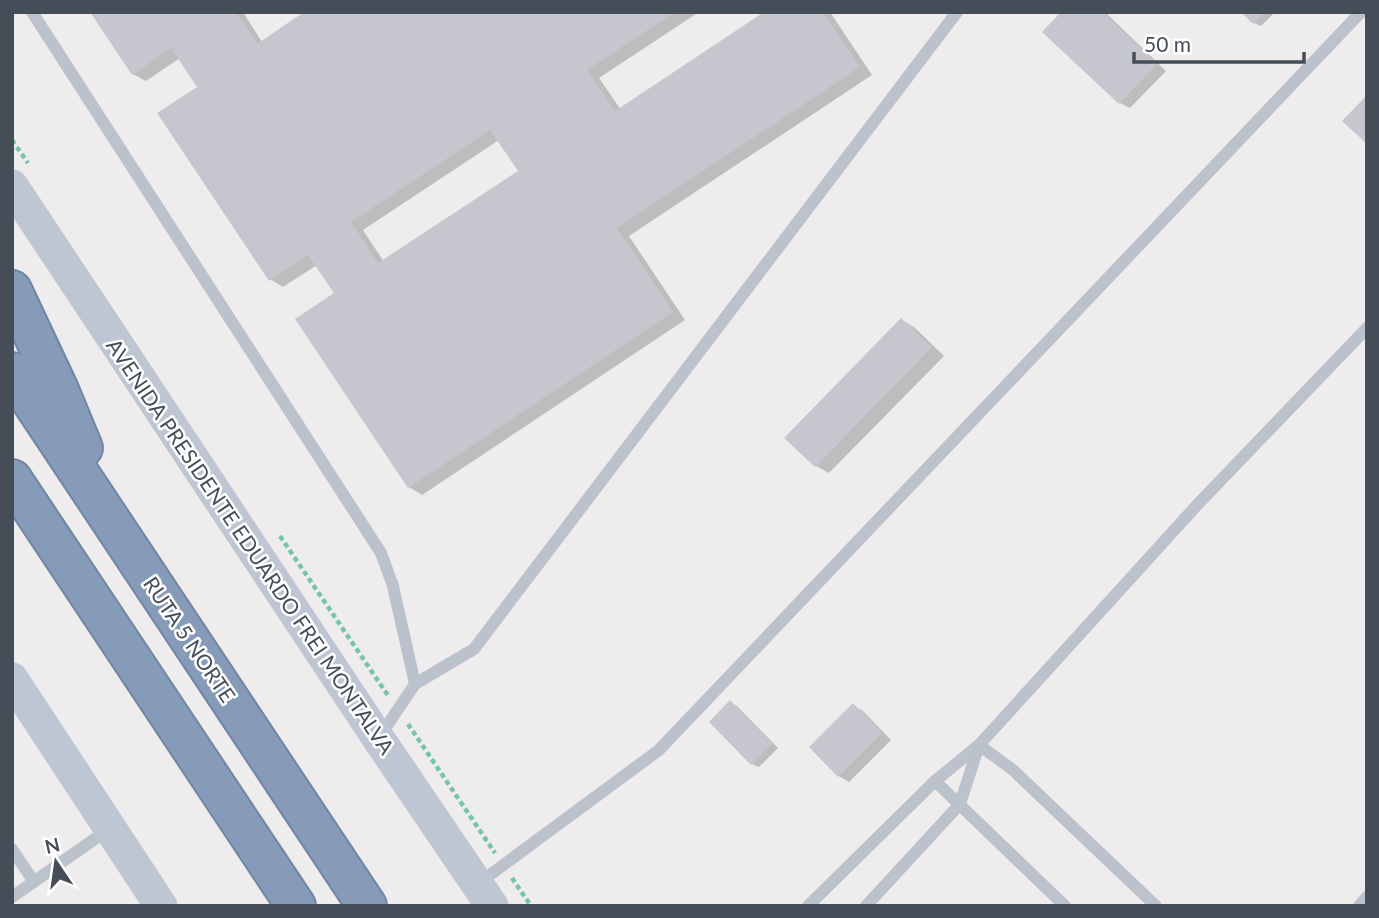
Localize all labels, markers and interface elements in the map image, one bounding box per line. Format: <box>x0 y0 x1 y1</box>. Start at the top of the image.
scale bar <box>1134 21 1304 65</box>
text: 50 m <box>1144 31 1191 56</box>
street label: AVENIDA PRESIDENTE EDUARDO FREI MONTALVA <box>102 333 400 759</box>
street label: RUTA 5 NORTE <box>139 572 241 706</box>
north arrow <box>21 827 91 897</box>
text: N <box>42 832 62 858</box>

